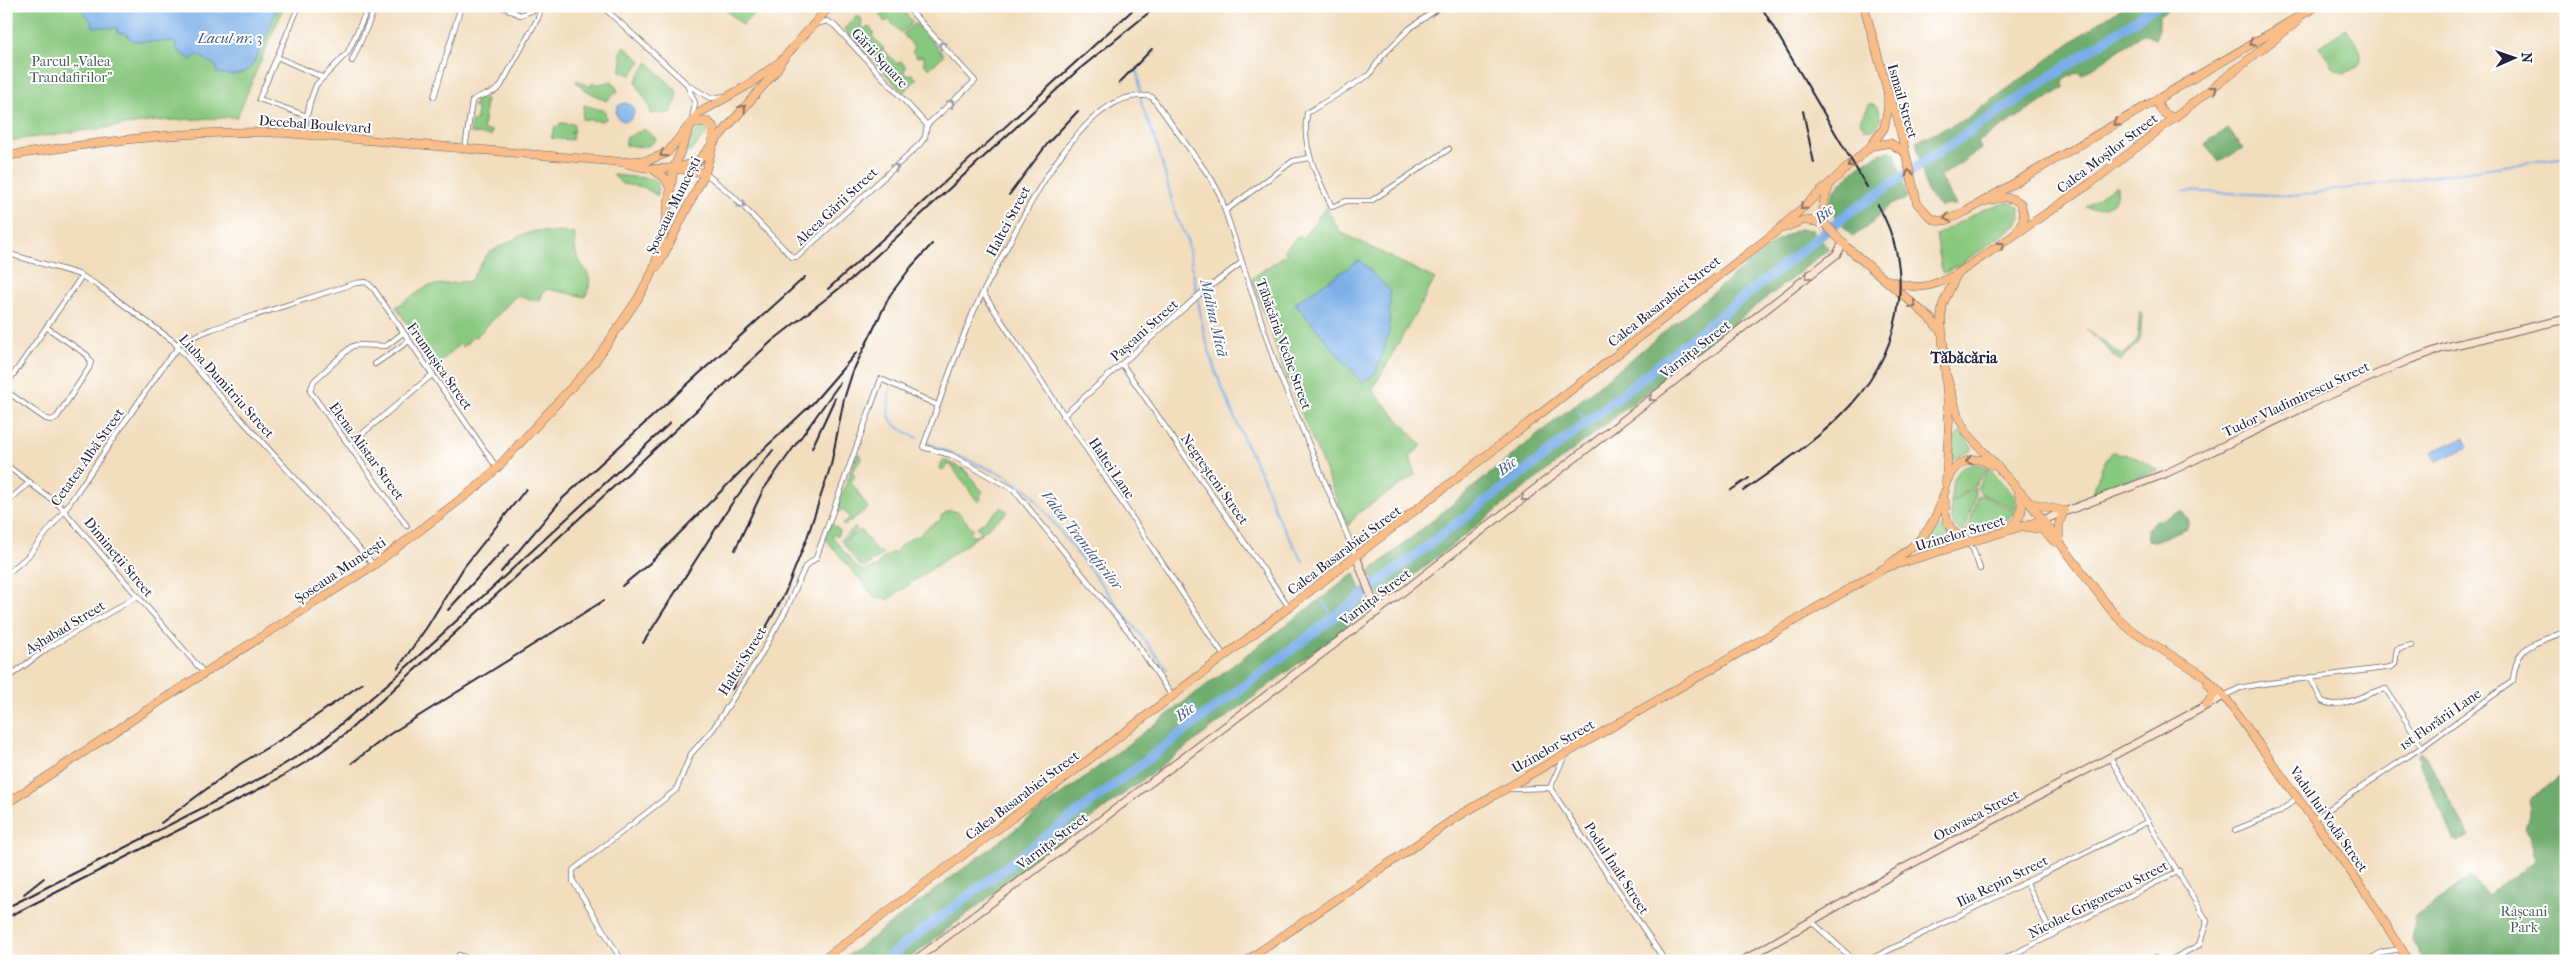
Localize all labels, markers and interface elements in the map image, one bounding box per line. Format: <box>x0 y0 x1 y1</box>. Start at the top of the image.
street label: Gării Square <box>848 25 912 92</box>
water label: Lacul nr. 3 <box>197 29 262 47</box>
north arrow <box>2490 32 2540 82</box>
one-way arrow <box>2248 37 2257 47</box>
one-way arrow <box>939 42 948 51</box>
text: N <box>2518 52 2535 64</box>
park label: Parcul „Valea Trandafirilor” <box>29 53 113 86</box>
street label: Ismail Street <box>1884 62 1921 140</box>
one-way arrow <box>2208 86 2217 94</box>
one-way arrow <box>946 100 955 109</box>
one-way arrow <box>737 104 746 113</box>
street label: Calea Moșilor Street <box>2054 110 2161 197</box>
street label: Decebal Boulevard <box>258 112 372 137</box>
one-way arrow <box>2112 116 2121 126</box>
one-way arrow <box>659 147 668 157</box>
street label: Șoseaua Muncești <box>643 154 704 257</box>
one-way arrow <box>1848 159 1857 168</box>
street label: Aleea Gării Street <box>791 164 881 250</box>
one-way arrow <box>890 164 899 173</box>
one-way arrow <box>1904 168 1915 177</box>
street label: Haltei Street <box>983 183 1034 259</box>
one-way arrow <box>736 200 745 209</box>
one-way arrow <box>1800 201 1809 210</box>
water label: Bîc <box>1810 201 1838 228</box>
one-way arrow <box>1943 212 1952 223</box>
one-way arrow <box>1995 242 2004 251</box>
street label: Calea Basarabiei Street <box>1605 252 1724 351</box>
one-way arrow <box>1805 271 1814 279</box>
water label: Malina Mică <box>1196 276 1232 360</box>
street label: Tăbăcăria Veche Street <box>1252 277 1315 412</box>
street label: Pașcani Street <box>1107 296 1182 365</box>
one-way arrow <box>1907 299 1916 307</box>
street label: Varnița Street <box>1656 317 1734 383</box>
street label: Frumușica Street <box>403 319 476 413</box>
street label: Liuba Dumitriu Street <box>175 331 278 442</box>
district label: Tăbăcăria <box>1929 348 1998 367</box>
street label: Tudor Vladimirescu Street <box>2220 358 2372 441</box>
one-way arrow <box>1649 392 1658 400</box>
street label: Elena Alistar Street <box>325 399 408 503</box>
street label: Cetatea Albă Street <box>47 405 128 510</box>
street label: Negreșteni Street <box>1177 431 1252 528</box>
street label: Haltei Lane <box>1085 434 1138 502</box>
water label: Bîc <box>1493 453 1521 480</box>
one-way arrow <box>1965 455 1974 466</box>
water label: Valea Trandafirilor <box>1038 487 1127 594</box>
one-way arrow <box>1521 492 1530 500</box>
street label: Calea Basarabiei Street <box>1284 502 1405 599</box>
street label: Uzinelor Street <box>1913 512 2007 555</box>
street label: Dimineții Street <box>80 514 157 601</box>
street label: Șoseaua Muncești <box>291 534 389 607</box>
street label: Varnița Street <box>1336 565 1414 630</box>
street label: Așhabad Street <box>21 597 108 658</box>
street label: Haltei Street <box>715 624 770 699</box>
street label: 1st Florării Lane <box>2396 685 2485 754</box>
water label: Bîc <box>1171 699 1199 726</box>
street label: Uzinelor Street <box>1509 716 1598 777</box>
street label: Calea Basarabiei Street <box>962 747 1083 844</box>
street label: Vadul lui Vodă Street <box>2285 762 2372 876</box>
street label: Otovasca Street <box>1931 786 2022 845</box>
street label: Varnița Street <box>1013 809 1091 874</box>
street label: Podul Înalt Street <box>1580 818 1654 918</box>
street label: Ilia Repin Street <box>1954 852 2051 911</box>
street label: Nicolae Grigorescu Street <box>2026 857 2171 942</box>
park label: Râșcani Park <box>2501 903 2547 936</box>

